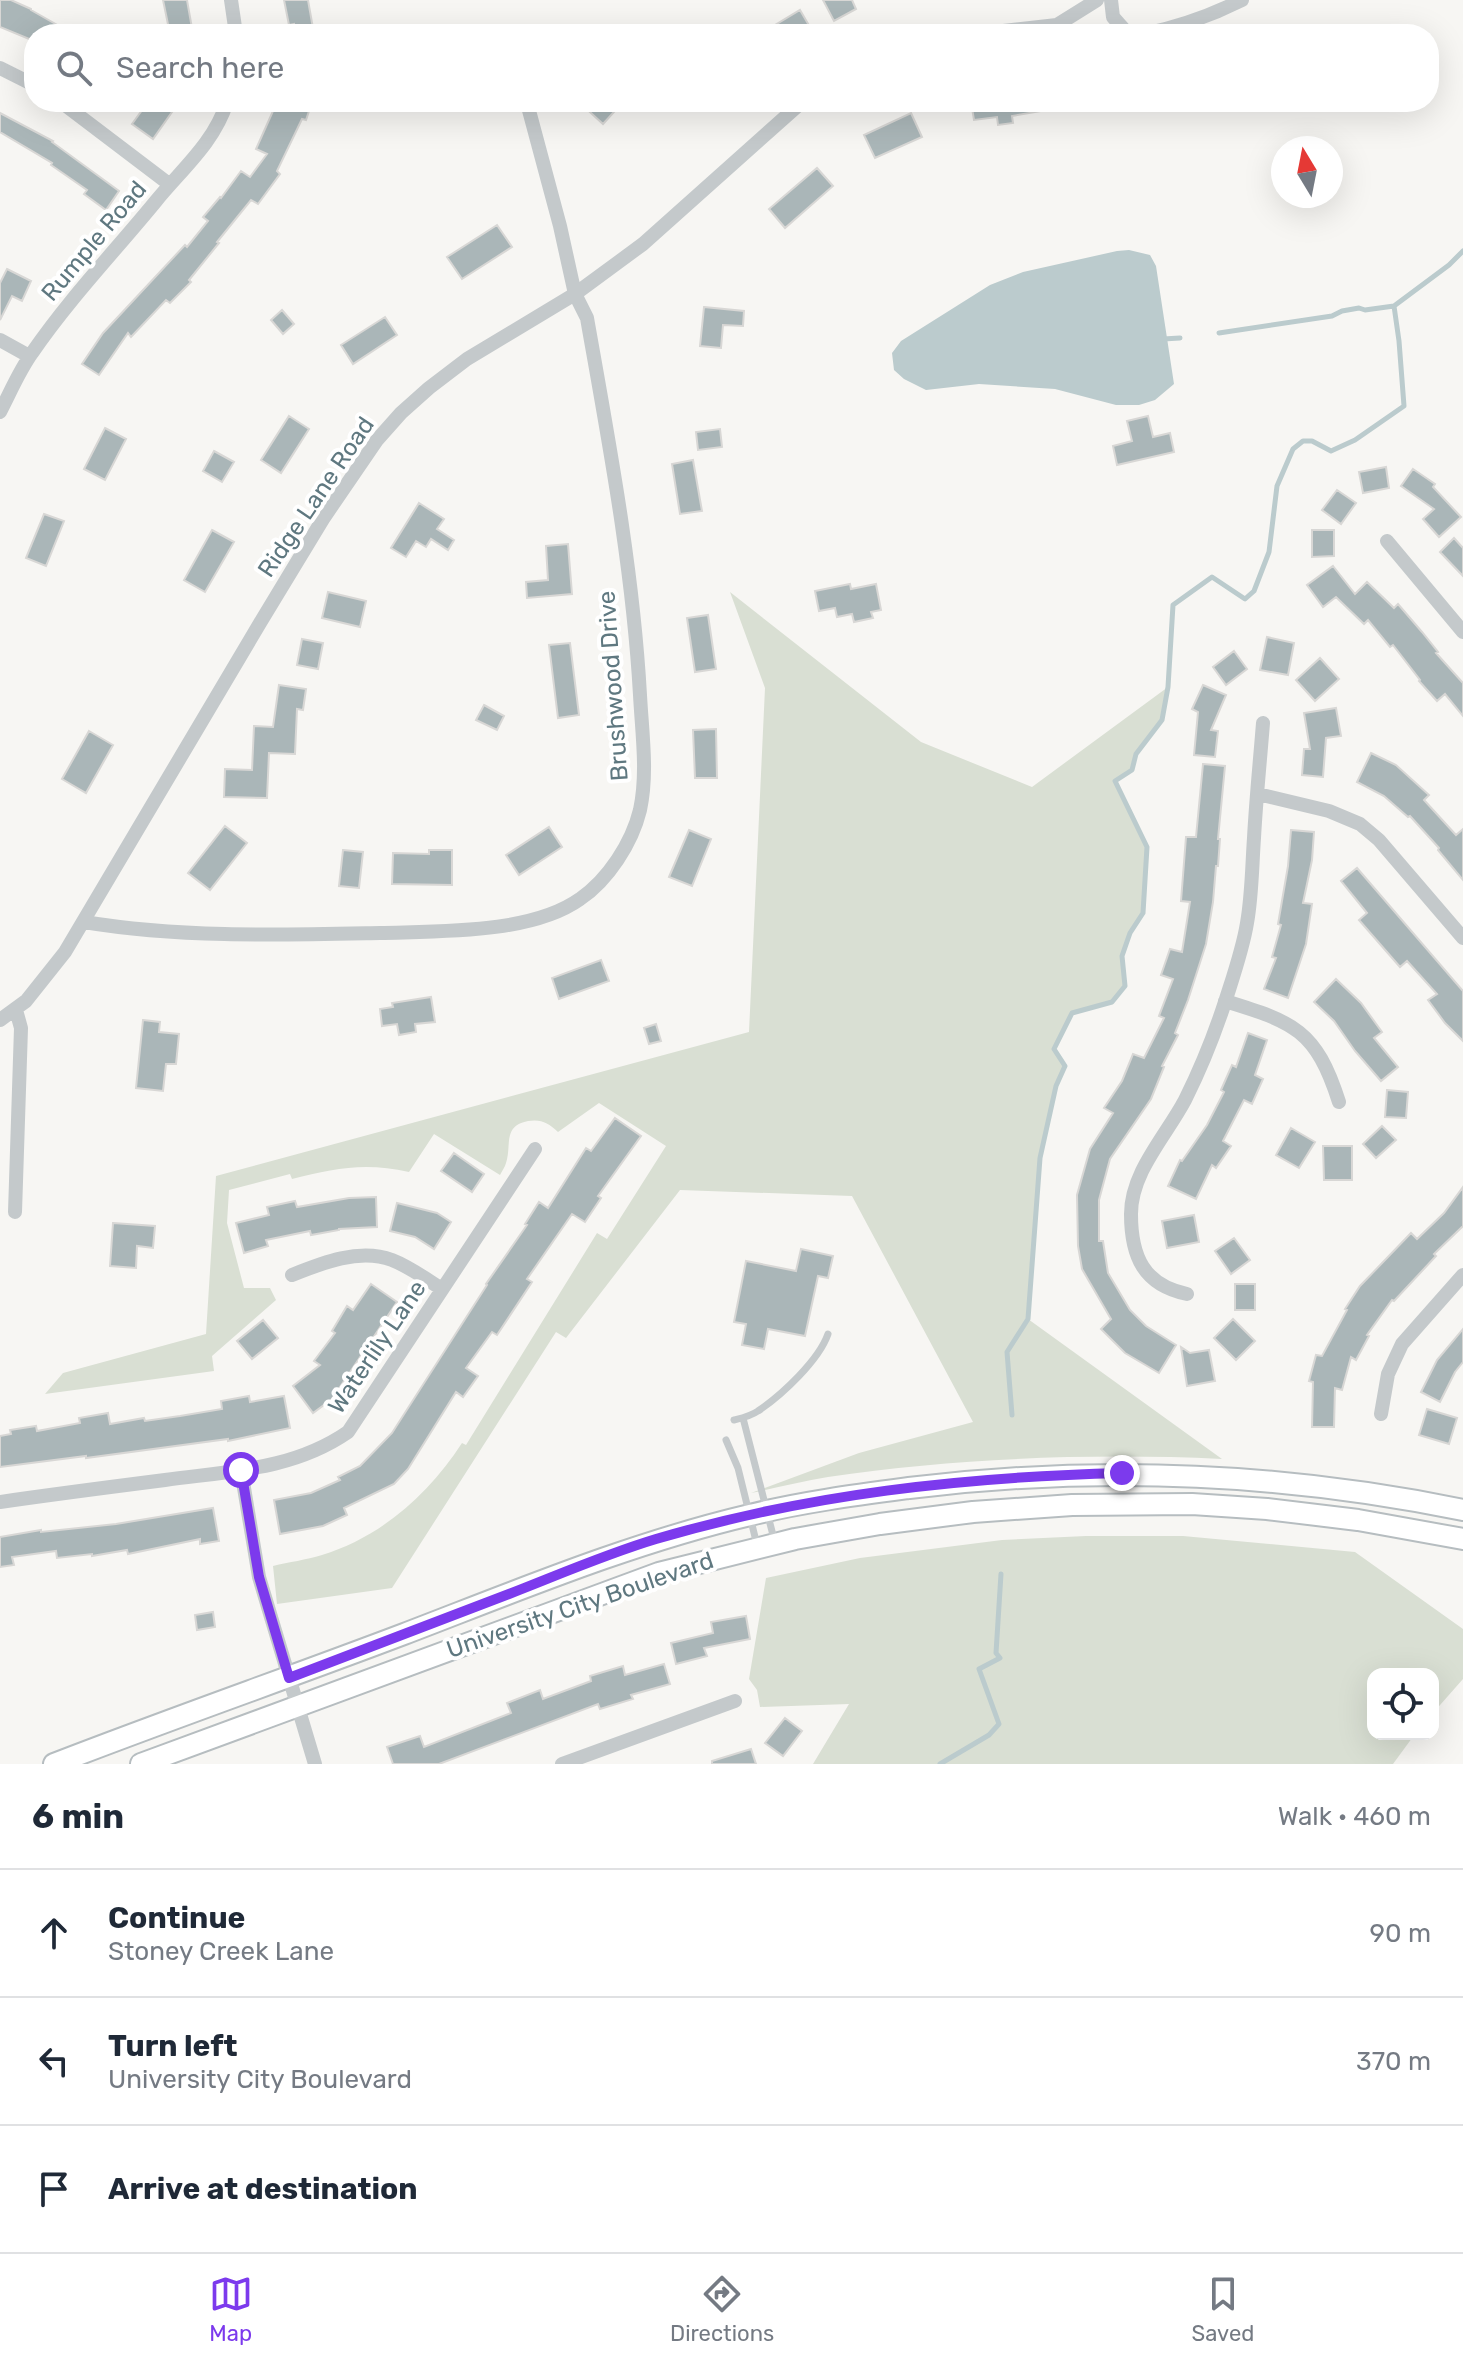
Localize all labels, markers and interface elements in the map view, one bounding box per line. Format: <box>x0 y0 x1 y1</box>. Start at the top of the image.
search box <box>24 24 1439 112</box>
icon: search <box>52 46 96 90</box>
text: Search here <box>116 50 284 86</box>
north arrow <box>1271 136 1343 208</box>
street label: Rumple Road <box>36 175 152 307</box>
street label: Ridge Lane Road <box>252 412 380 582</box>
street label: Brushwood Drive <box>592 590 634 782</box>
street label: Waterlily Lane <box>322 1275 432 1419</box>
route start <box>223 1452 259 1488</box>
route end <box>1104 1455 1140 1491</box>
street label: University City Boulevard <box>443 1546 717 1664</box>
map controls <box>1367 1668 1439 1740</box>
button: locate <box>1367 1668 1439 1740</box>
text: 6 min <box>32 1796 124 1837</box>
text: Walk · 460 m <box>1278 1801 1431 1832</box>
text: Continue <box>108 1900 245 1936</box>
icon: ahead <box>32 1911 76 1955</box>
text: 90 m <box>1370 1918 1431 1949</box>
text: Stoney Creek Lane <box>108 1936 334 1967</box>
text: Turn left <box>108 2028 238 2064</box>
icon: left <box>32 2039 76 2083</box>
text: 370 m <box>1356 2046 1431 2077</box>
text: University City Boulevard <box>108 2064 412 2095</box>
icon: arrive <box>32 2167 76 2211</box>
text: Arrive at destination <box>108 2171 418 2207</box>
tab: Map <box>209 2272 253 2347</box>
tab: Directions <box>670 2272 774 2347</box>
tab: Saved <box>1192 2272 1254 2347</box>

